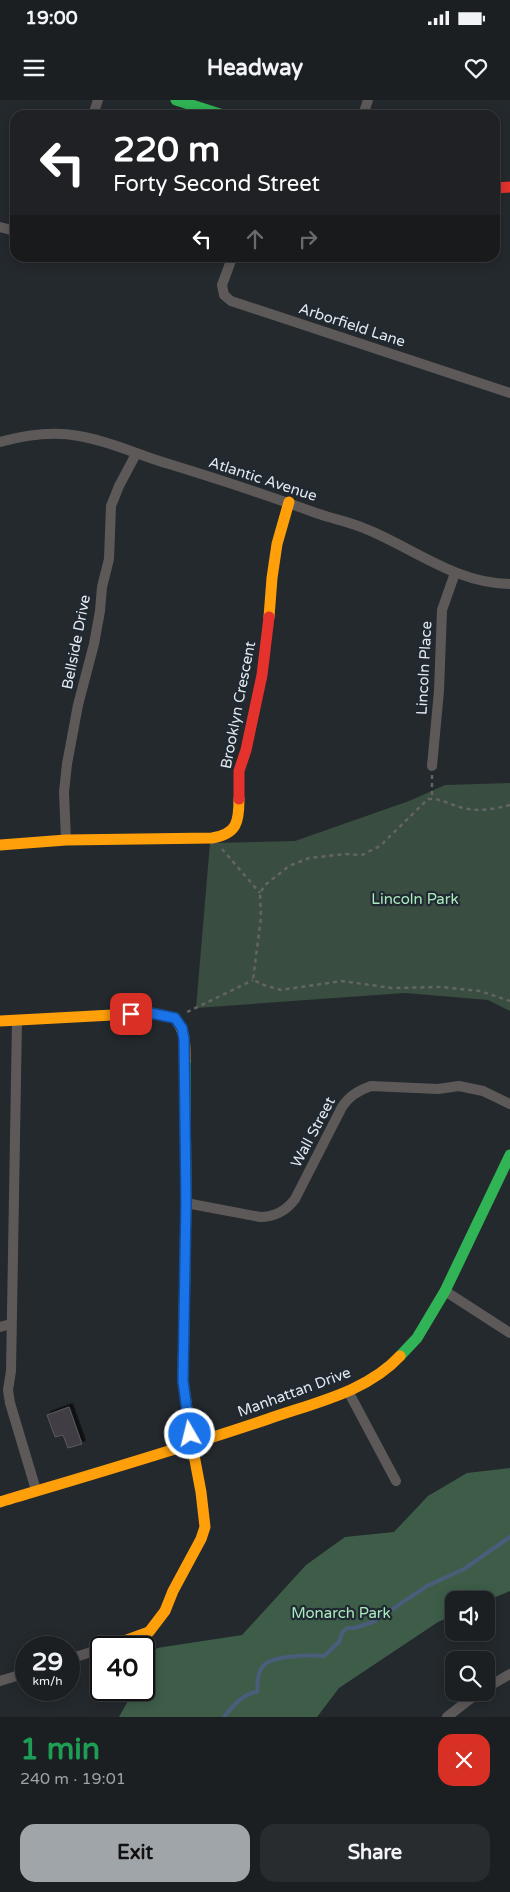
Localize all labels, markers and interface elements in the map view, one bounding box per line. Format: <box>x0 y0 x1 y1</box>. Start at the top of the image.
text: 19:00 <box>25 7 78 29</box>
icon: menu <box>20 54 48 82</box>
icon: heart <box>462 54 490 82</box>
text: Headway <box>207 55 303 81</box>
text: 220 m <box>113 129 220 171</box>
icon: left <box>30 130 95 195</box>
text: Forty Second Street <box>113 171 320 197</box>
icon: left <box>188 225 216 253</box>
icon: ahead <box>241 225 269 253</box>
icon: right <box>294 225 322 253</box>
street label: Arborfield Lane <box>296 299 408 351</box>
street label: Atlantic Avenue <box>207 453 319 505</box>
street label: Bellside Drive <box>58 593 94 691</box>
street label: Lincoln Place <box>413 621 435 715</box>
street label: Brooklyn Crescent <box>217 639 259 770</box>
park label: Lincoln Park <box>371 890 459 908</box>
pin <box>110 993 152 1035</box>
icon: arrive <box>117 1000 145 1028</box>
street label: Wall Street <box>287 1093 339 1170</box>
street label: Manhattan Drive <box>235 1363 353 1421</box>
position arrow <box>163 1407 215 1459</box>
map controls <box>445 1591 495 1701</box>
button: sound <box>445 1591 495 1641</box>
park label: Monarch Park <box>291 1604 391 1622</box>
speed limit sign: 40 <box>90 1636 155 1701</box>
text: 29 <box>32 1647 63 1677</box>
button: search <box>445 1651 495 1701</box>
text: km/h <box>32 1674 63 1688</box>
text: 1 min <box>20 1731 100 1768</box>
button: close <box>438 1734 490 1786</box>
text: 240 m · 19:01 <box>20 1769 126 1789</box>
button: Exit <box>20 1824 250 1882</box>
button: Share <box>260 1824 490 1882</box>

